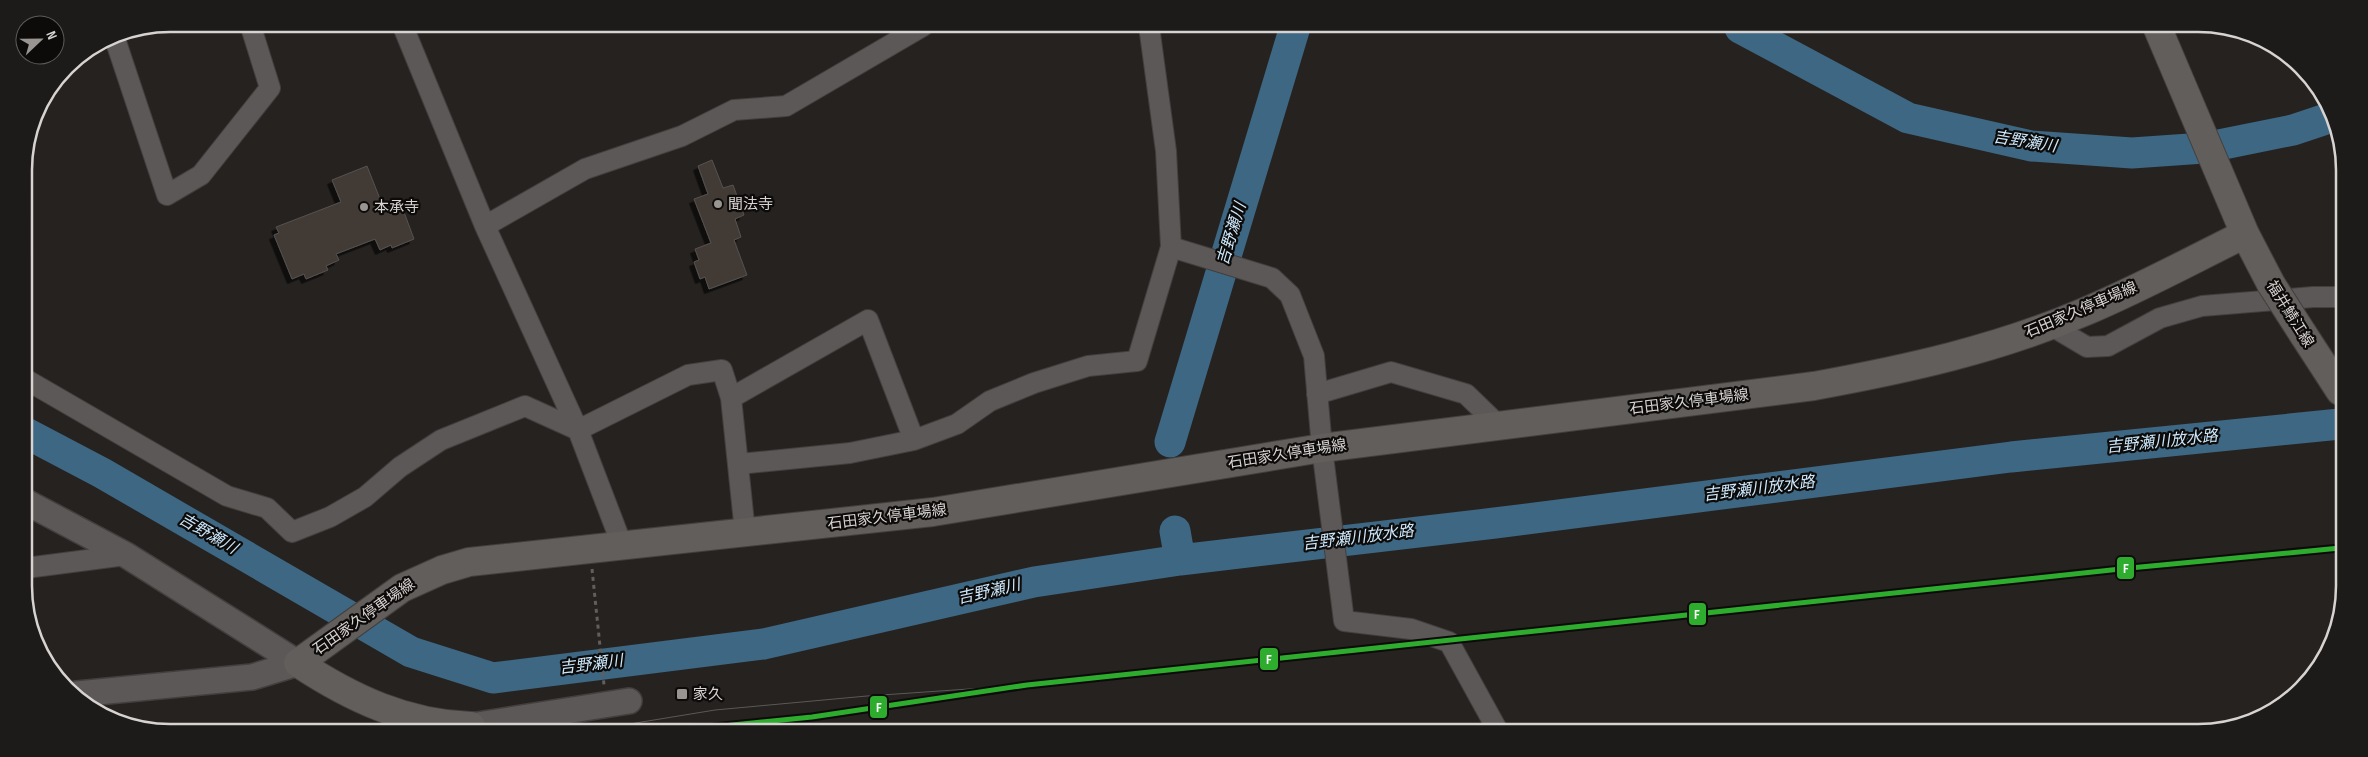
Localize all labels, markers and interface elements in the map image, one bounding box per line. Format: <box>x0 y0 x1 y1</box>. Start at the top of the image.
north arrow <box>15 15 65 65</box>
text: N <box>42 29 61 42</box>
water label: 吉野瀬川 <box>1992 128 2060 157</box>
place label: 聞法寺 <box>728 195 773 214</box>
place label: 本承寺 <box>374 198 419 217</box>
marker: 聞法寺 <box>712 198 724 210</box>
water label: 吉野瀬川 <box>1214 199 1251 267</box>
marker: 本承寺 <box>358 201 370 213</box>
street label: 福井鯖江線 <box>2262 277 2318 351</box>
street label: 石田家久停車場線 <box>2022 278 2140 342</box>
street label: 石田家久停車場線 <box>1628 385 1750 419</box>
water label: 吉野瀬川放水路 <box>2105 426 2221 457</box>
street label: 石田家久停車場線 <box>1226 435 1348 473</box>
water label: 吉野瀬川放水路 <box>1702 473 1818 505</box>
street label: 石田家久停車場線 <box>826 500 948 534</box>
water label: 吉野瀬川 <box>176 510 242 559</box>
water label: 吉野瀬川放水路 <box>1301 522 1417 554</box>
line badge: F <box>2116 556 2135 580</box>
text: F <box>2123 560 2129 577</box>
street label: 石田家久停車場線 <box>309 575 419 659</box>
water label: 吉野瀬川 <box>956 575 1024 608</box>
line badge: F <box>1688 602 1707 626</box>
text: F <box>1694 606 1700 623</box>
line badge: F <box>1259 647 1279 671</box>
water label: 吉野瀬川 <box>558 651 626 678</box>
text: F <box>1266 651 1272 668</box>
place label: 家久 <box>693 685 723 704</box>
marker: 家久 <box>675 687 689 701</box>
line badge: F <box>869 695 888 719</box>
text: F <box>876 699 882 716</box>

